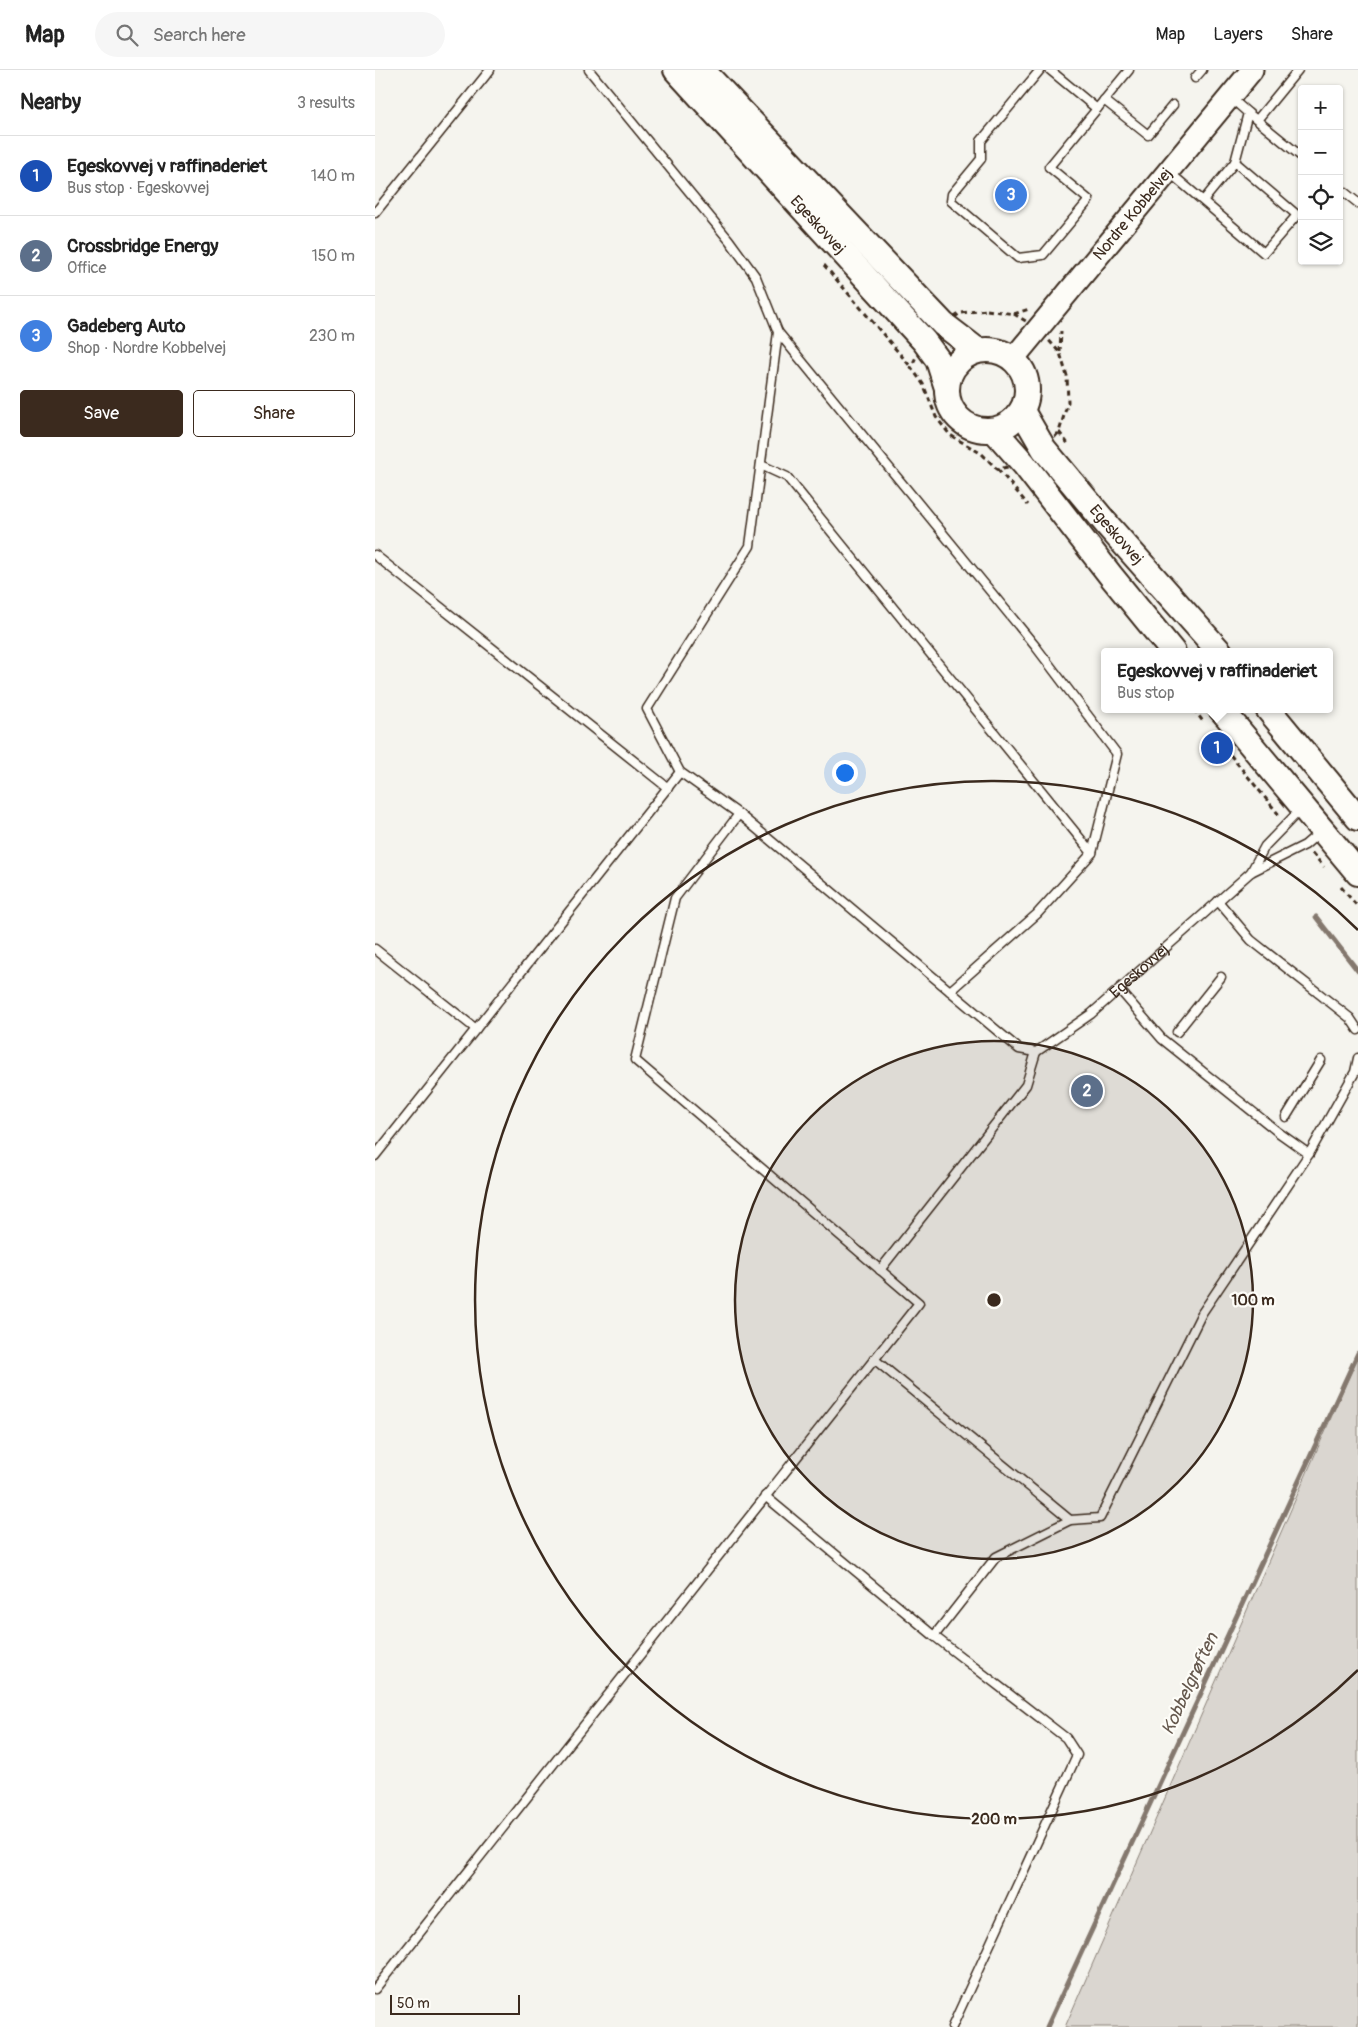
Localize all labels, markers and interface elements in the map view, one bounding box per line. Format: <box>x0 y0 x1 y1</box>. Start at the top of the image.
search box <box>95 12 445 57</box>
text: Map <box>25 20 65 49</box>
icon: search <box>113 21 141 49</box>
text: Search here <box>153 23 246 47</box>
text: Map <box>1156 23 1185 46</box>
text: Layers <box>1213 23 1263 46</box>
text: Share <box>1291 23 1333 46</box>
map controls <box>1298 85 1343 265</box>
button: + <box>1298 85 1343 130</box>
text: Nearby <box>20 89 81 116</box>
text: 3 results <box>297 93 355 113</box>
button: − <box>1298 130 1343 175</box>
text: Egeskovvej v raffinaderiet <box>67 154 267 178</box>
street label: Nordre Kobbelvej <box>1089 164 1177 264</box>
text: 1 <box>33 166 39 186</box>
text: 140 m <box>311 166 355 186</box>
button: locate <box>1298 175 1343 220</box>
pin: 3 <box>995 176 1027 214</box>
text: Bus stop · Egeskovvej <box>67 178 209 198</box>
street label: Egeskovvej <box>786 191 850 258</box>
button: layers <box>1298 220 1343 265</box>
text: Crossbridge Energy <box>67 234 219 258</box>
text: 2 <box>32 246 40 266</box>
text: 150 m <box>311 246 355 266</box>
text: Office <box>67 258 107 278</box>
text: Gadeberg Auto <box>67 314 185 338</box>
text: 3 <box>32 326 40 346</box>
text: 230 m <box>309 326 355 346</box>
text: Shop · Nordre Kobbelvej <box>67 338 226 358</box>
button: Save <box>20 390 183 437</box>
button: Share <box>193 390 355 437</box>
street label: Egeskovvej <box>1085 501 1148 569</box>
popup <box>1101 648 1333 713</box>
text: Egeskovvej v raffinaderiet <box>1117 659 1317 683</box>
text: Bus stop <box>1117 683 1175 703</box>
pin: 1 <box>1201 729 1233 767</box>
your location <box>832 760 858 786</box>
street label: Egeskovvej <box>1105 940 1173 1003</box>
pin: 2 <box>1071 1072 1103 1110</box>
centre of rings <box>985 1291 1003 1309</box>
text: 100 m <box>1232 1291 1274 1310</box>
water label: Kobbelgrøften <box>1156 1629 1224 1739</box>
text: 200 m <box>971 1810 1017 1829</box>
scale bar <box>390 1992 520 2015</box>
text: 50 m <box>397 1995 430 2012</box>

